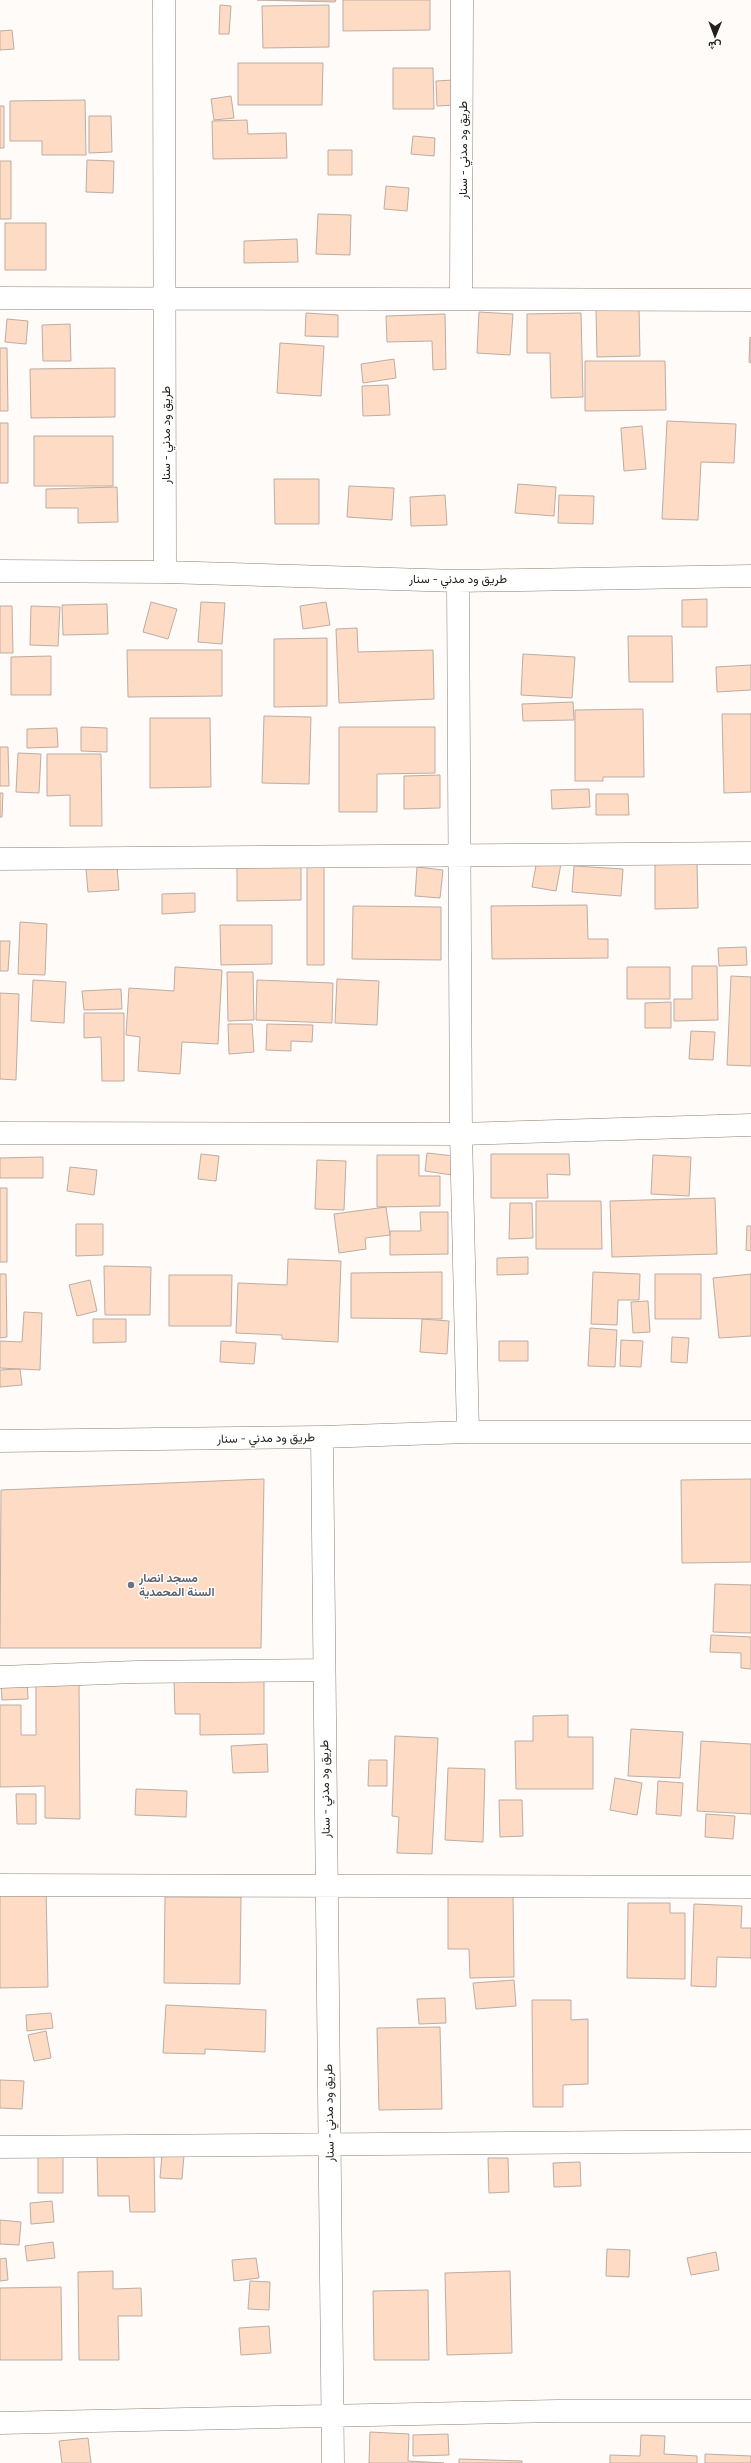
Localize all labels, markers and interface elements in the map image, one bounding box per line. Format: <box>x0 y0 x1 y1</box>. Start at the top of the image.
north arrow <box>695 16 735 56</box>
text: ش <box>708 39 722 52</box>
street label: طريق ود مدني - سنار <box>456 101 473 200</box>
street label: طريق ود مدني - سنار <box>159 386 176 485</box>
street label: طريق ود مدني - سنار <box>408 572 507 589</box>
street label: طريق ود مدني - سنار <box>216 1430 315 1449</box>
place label: مسجد انصار السنة المحمدية <box>138 1571 215 1599</box>
marker: مسجد انصار السنة المحمدية <box>126 1580 136 1590</box>
street label: طريق ود مدني - سنار <box>317 1740 336 1839</box>
street label: طريق ود مدني - سنار <box>321 2064 340 2163</box>

